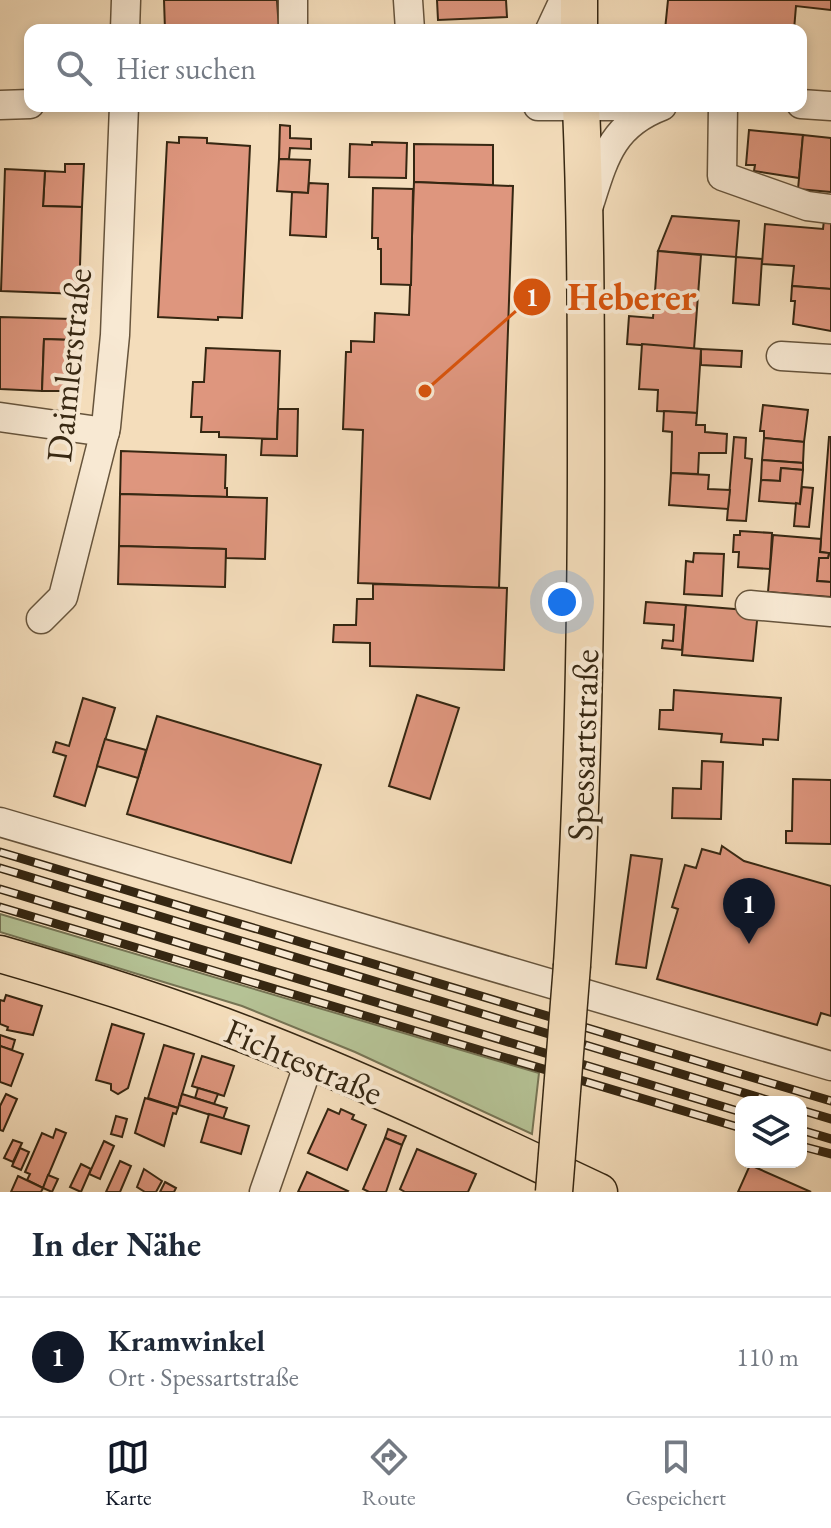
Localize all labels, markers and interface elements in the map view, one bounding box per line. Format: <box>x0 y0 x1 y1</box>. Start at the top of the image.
search box <box>24 24 807 112</box>
icon: search <box>52 46 96 90</box>
text: Hier suchen <box>116 49 256 88</box>
street label: Daimlerstraße <box>35 266 102 464</box>
callout: Heberer <box>512 266 713 328</box>
text: Heberer <box>567 272 697 321</box>
text: 1 <box>526 282 538 313</box>
your location <box>542 582 582 622</box>
street label: Spessartstraße <box>556 648 609 842</box>
pin: 1 <box>723 878 775 944</box>
street label: Fichtestraße <box>218 1007 390 1116</box>
map controls <box>735 1096 807 1168</box>
button: layers <box>735 1096 807 1168</box>
text: In der Nähe <box>32 1222 201 1266</box>
text: Kramwinkel <box>108 1321 265 1360</box>
text: 1 <box>51 1340 65 1374</box>
text: 110 m <box>736 1340 799 1374</box>
text: Ort · Spessartstraße <box>108 1360 299 1394</box>
tab: Karte <box>105 1435 152 1512</box>
tab: Route <box>362 1435 416 1512</box>
tab: Gespeichert <box>626 1435 726 1512</box>

